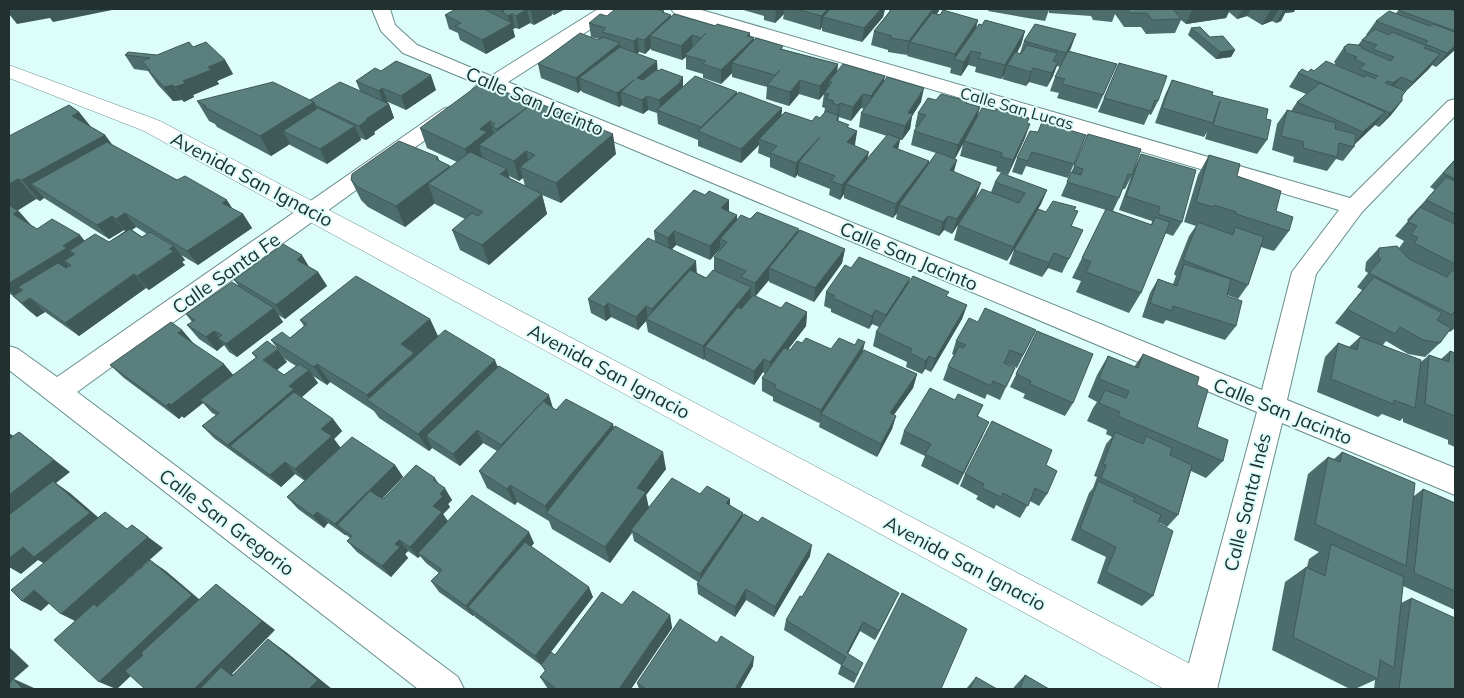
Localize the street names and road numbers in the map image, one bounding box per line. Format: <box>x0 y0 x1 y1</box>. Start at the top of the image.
street label: Calle San Jacinto <box>462 61 608 141</box>
street label: Calle San Lucas <box>958 82 1076 134</box>
street label: Avenida San Ignacio <box>167 126 337 232</box>
street label: Calle San Jacinto <box>836 216 982 296</box>
street label: Calle Santa Fe <box>167 227 285 319</box>
street label: Avenida San Ignacio <box>524 318 694 424</box>
street label: Calle San Jacinto <box>1210 372 1356 450</box>
street label: Calle Santa Inés <box>1218 430 1276 574</box>
street label: Calle San Gregorio <box>155 463 299 581</box>
street label: Avenida San Ignacio <box>880 510 1050 616</box>

